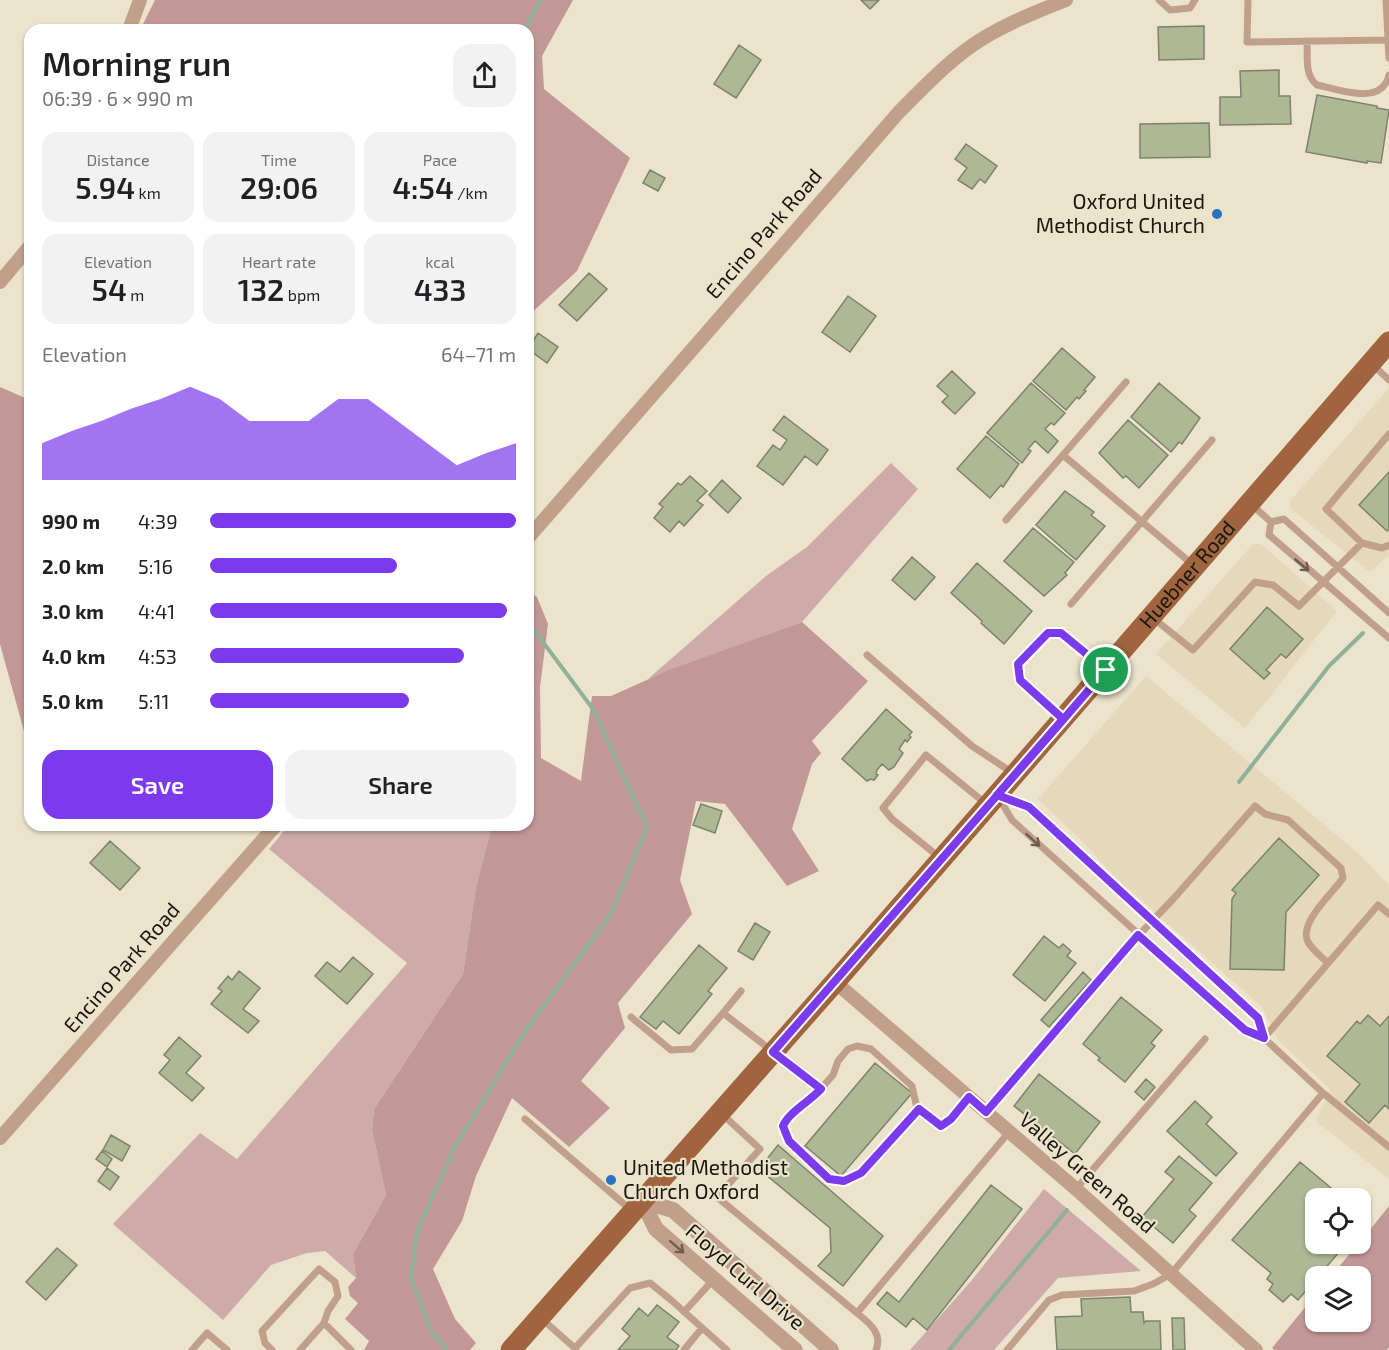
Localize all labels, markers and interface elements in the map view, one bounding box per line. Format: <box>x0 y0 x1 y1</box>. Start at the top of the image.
text: Morning run <box>42 43 231 83</box>
button: share <box>453 44 516 107</box>
text: 06:39 · 6 × 990 m <box>42 86 193 110</box>
text: Distance <box>86 150 150 169</box>
text: Time <box>261 150 297 169</box>
text: Pace <box>423 150 457 169</box>
street label: Encino Park Road <box>700 163 826 303</box>
text: 5.94 <box>75 169 135 205</box>
text: 29:06 <box>240 169 318 205</box>
text: 4:54 <box>392 169 454 205</box>
text: km <box>135 183 161 202</box>
text: /km <box>454 183 488 202</box>
place label: Oxford United Methodist Church <box>1036 188 1205 237</box>
marker: Oxford United Methodist Church <box>1210 207 1224 221</box>
text: Elevation <box>84 252 152 271</box>
text: Heart rate <box>242 252 316 271</box>
text: kcal <box>425 252 455 271</box>
text: 54 <box>92 271 127 307</box>
text: 132 <box>238 271 284 307</box>
text: 433 <box>414 271 466 307</box>
text: m <box>127 285 144 304</box>
text: bpm <box>284 285 320 304</box>
text: Elevation <box>42 342 127 366</box>
text: 64–71 m <box>441 342 516 366</box>
text: 990 m <box>42 509 100 533</box>
text: 4:39 <box>138 509 178 533</box>
street label: Huebner Road <box>1133 515 1240 632</box>
text: 2.0 km <box>42 554 104 578</box>
text: 5:16 <box>138 554 173 578</box>
one-way arrow <box>1294 558 1309 572</box>
text: 3.0 km <box>42 599 104 623</box>
text: 4:41 <box>138 599 175 623</box>
text: 4.0 km <box>42 644 105 668</box>
text: 4:53 <box>138 644 177 668</box>
pin <box>1080 644 1131 695</box>
icon: arrive <box>1089 653 1122 686</box>
text: 5.0 km <box>42 689 104 713</box>
text: 5:11 <box>138 689 169 713</box>
button: Save <box>42 750 273 819</box>
button: Share <box>285 750 516 819</box>
one-way arrow <box>1026 833 1041 847</box>
street label: Encino Park Road <box>58 897 184 1037</box>
street label: Valley Green Road <box>1015 1106 1161 1238</box>
place label: United Methodist Church Oxford <box>623 1154 788 1203</box>
marker: United Methodist Church Oxford <box>604 1173 618 1187</box>
map controls <box>1305 1188 1371 1332</box>
button: locate <box>1305 1188 1371 1254</box>
street label: Floyd Curl Drive <box>681 1217 811 1334</box>
one-way arrow <box>669 1240 684 1254</box>
button: layers <box>1305 1266 1371 1332</box>

